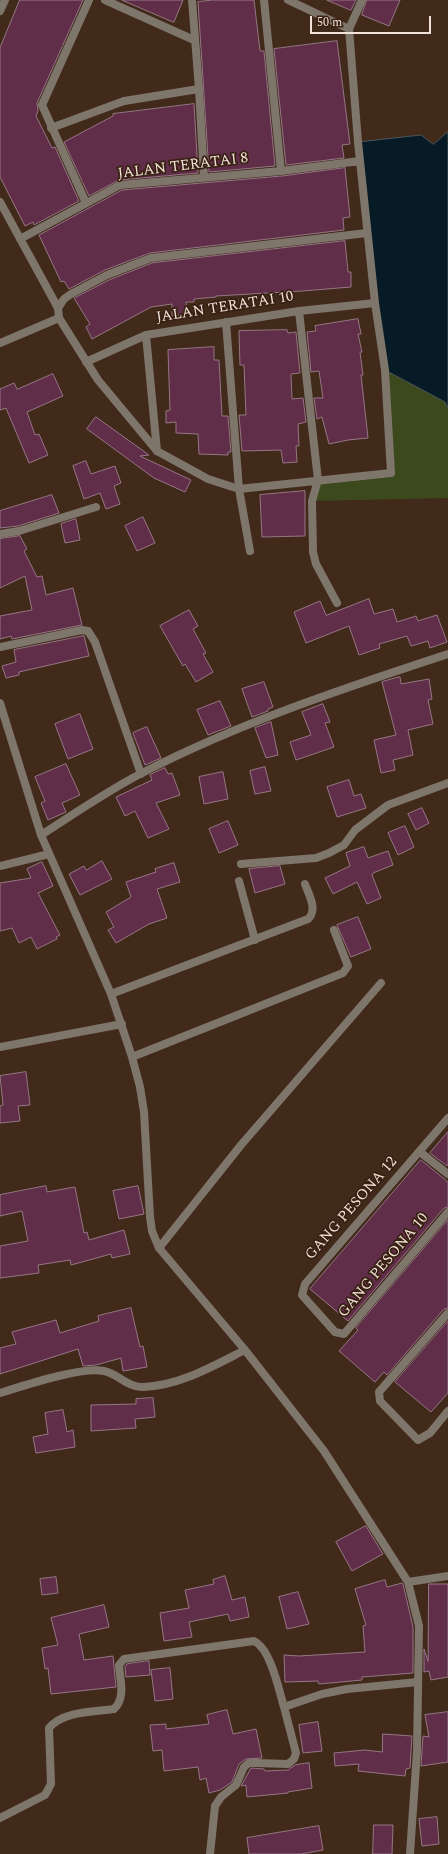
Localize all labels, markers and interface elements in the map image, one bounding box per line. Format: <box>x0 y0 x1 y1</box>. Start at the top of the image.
scale bar <box>312 8 433 34</box>
text: 50 m <box>317 13 342 32</box>
street label: JALAN TERATAI 8 <box>117 150 249 184</box>
street label: JALAN TERATAI 10 <box>155 288 295 328</box>
street label: GANG PESONA 12 <box>302 1154 402 1264</box>
street label: GANG PESONA 10 <box>335 1210 433 1322</box>

